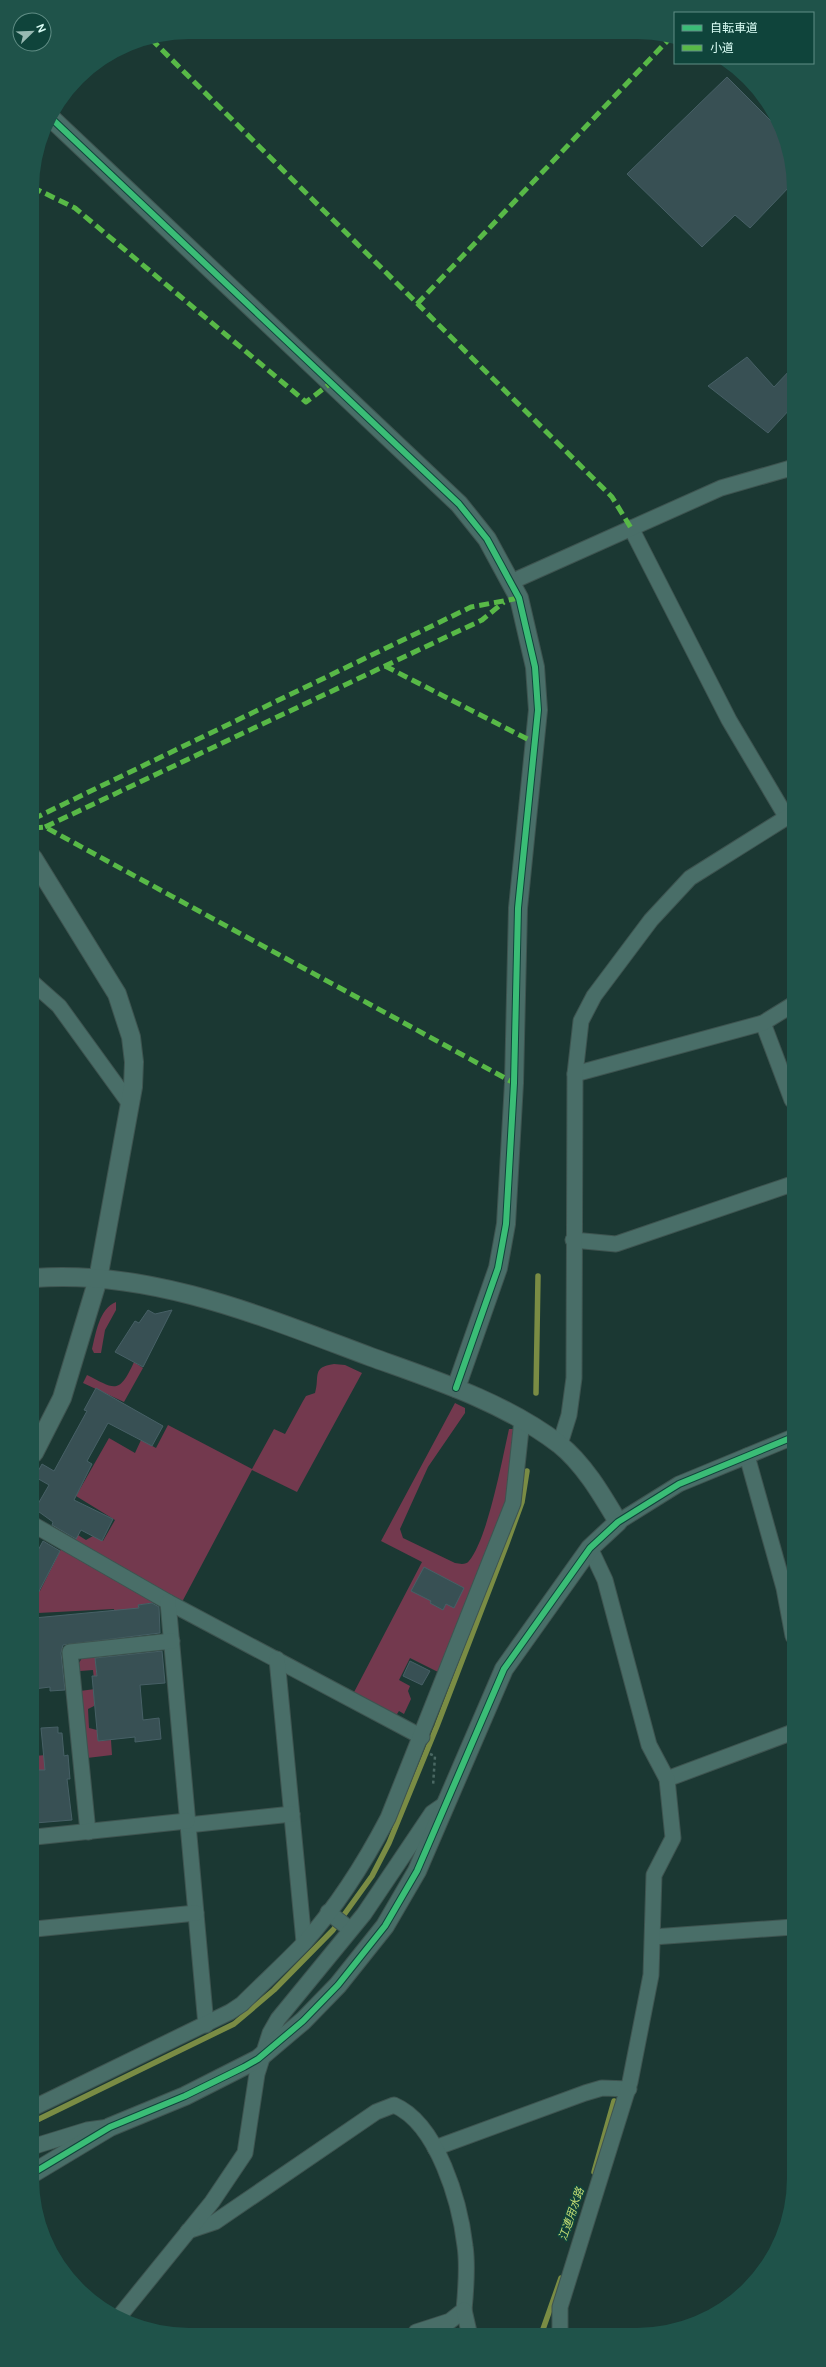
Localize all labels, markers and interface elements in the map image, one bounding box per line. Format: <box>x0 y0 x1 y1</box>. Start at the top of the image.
north arrow <box>12 12 52 52</box>
legend <box>674 12 814 64</box>
text: 自転車道 <box>710 20 758 36</box>
text: N <box>33 22 49 35</box>
text: 小道 <box>710 40 734 56</box>
water label: 江連用水路 <box>555 2185 587 2242</box>

